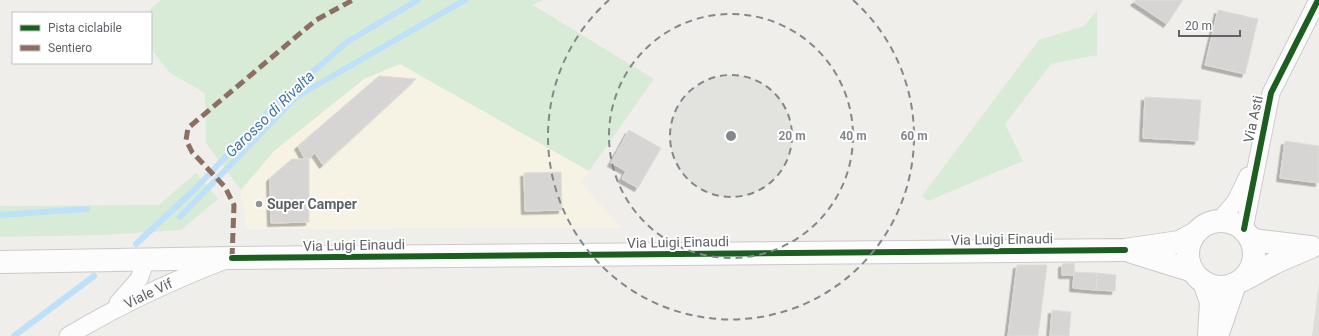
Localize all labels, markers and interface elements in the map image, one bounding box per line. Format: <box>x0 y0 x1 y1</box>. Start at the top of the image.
legend <box>12 12 152 64</box>
scale bar <box>1179 12 1240 38</box>
text: 20 m <box>1185 19 1212 33</box>
text: Pista ciclabile <box>48 21 122 35</box>
text: Sentiero <box>48 41 92 55</box>
water label: Garosso di Rivalta <box>222 67 318 161</box>
street label: Via Asti <box>1240 94 1266 144</box>
centre of rings <box>724 129 738 143</box>
text: 20 m <box>778 129 806 143</box>
text: 40 m <box>839 129 867 143</box>
text: 60 m <box>900 129 928 143</box>
place label: Super Camper <box>267 196 357 212</box>
marker: Super Camper <box>254 199 264 209</box>
street label: Via Luigi Einaudi <box>951 230 1053 248</box>
street label: Via Luigi Einaudi <box>627 233 729 251</box>
street label: Via Luigi Einaudi <box>303 236 405 254</box>
street label: Viale Vif <box>122 275 175 312</box>

